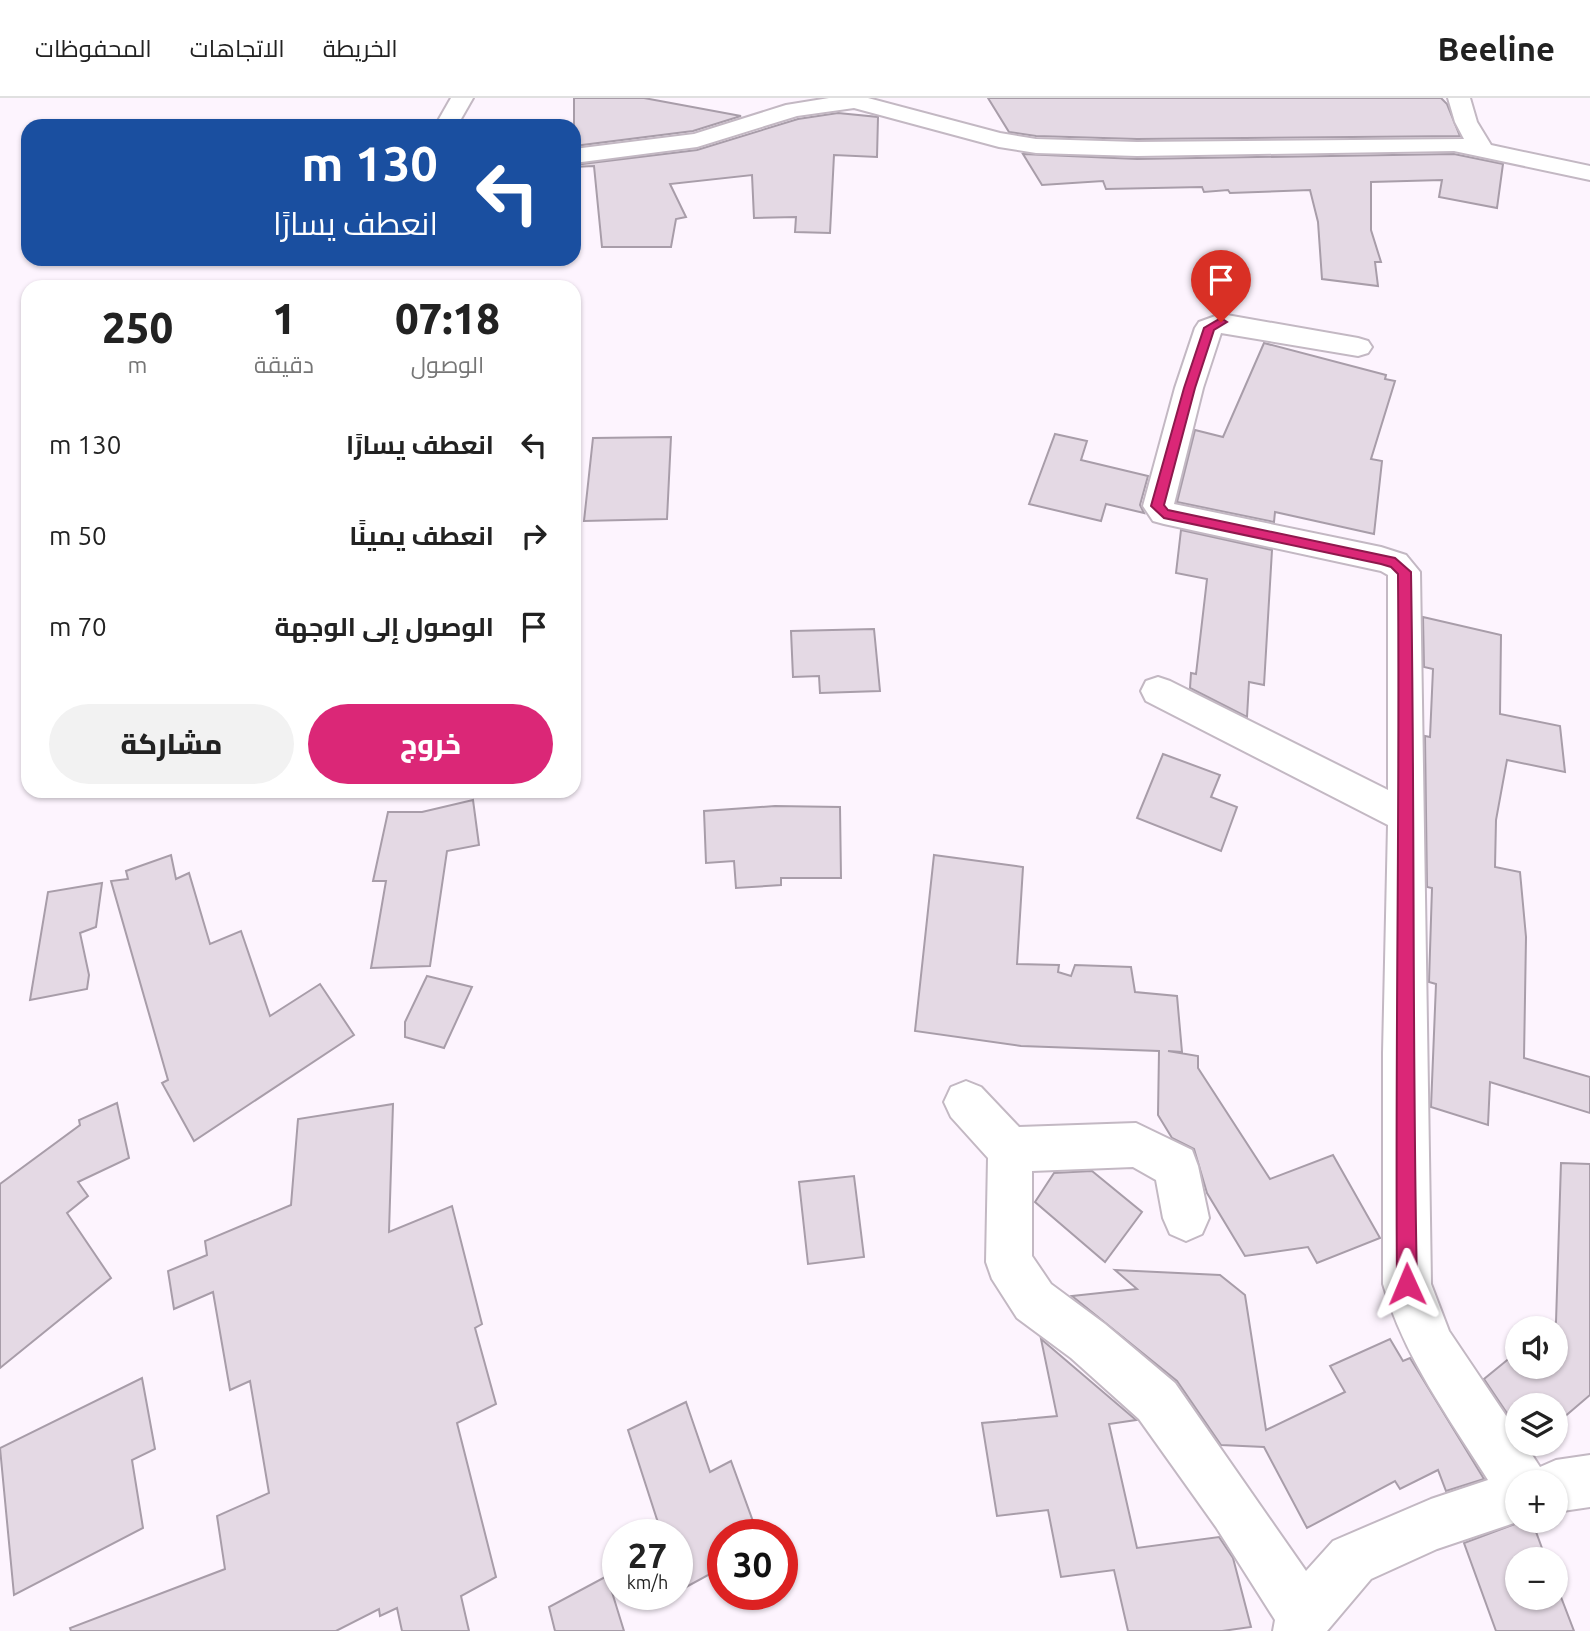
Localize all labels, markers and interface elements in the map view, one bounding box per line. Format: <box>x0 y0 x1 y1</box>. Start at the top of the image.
text: Beeline <box>1438 30 1555 67</box>
text: المحفوظات <box>35 35 152 62</box>
text: الاتجاهات <box>190 35 285 62</box>
text: الخريطة <box>323 35 398 62</box>
text: 130 m <box>301 135 438 190</box>
icon: left <box>462 147 553 238</box>
text: انعطف يسارًا <box>273 205 438 241</box>
pin <box>1191 250 1251 322</box>
icon: arrive <box>1202 261 1240 299</box>
text: 1 <box>272 295 296 342</box>
text: 07:18 <box>395 295 500 342</box>
text: 250 <box>102 304 173 351</box>
text: m <box>128 352 147 377</box>
text: دقيقة <box>254 352 314 377</box>
text: الوصول <box>411 352 484 377</box>
icon: left <box>515 426 553 464</box>
text: 130 m <box>49 430 121 459</box>
text: انعطف يسارًا <box>346 430 494 459</box>
icon: right <box>515 517 553 555</box>
text: 50 m <box>49 521 107 550</box>
text: انعطف يمينًا <box>349 521 494 550</box>
icon: arrive <box>515 608 553 646</box>
text: 70 m <box>49 612 107 641</box>
text: الوصول إلى الوجهة <box>275 612 494 641</box>
button: مشاركة <box>49 704 294 784</box>
button: خروج <box>308 704 553 784</box>
position arrow <box>1370 1247 1444 1321</box>
map controls <box>1505 1316 1568 1610</box>
button: sound <box>1505 1316 1568 1379</box>
button: layers <box>1505 1393 1568 1456</box>
button: + <box>1505 1470 1568 1533</box>
speed limit sign: 30 <box>707 1519 798 1610</box>
text: 27 <box>628 1535 667 1575</box>
button: − <box>1505 1547 1568 1610</box>
text: km/h <box>627 1572 668 1592</box>

